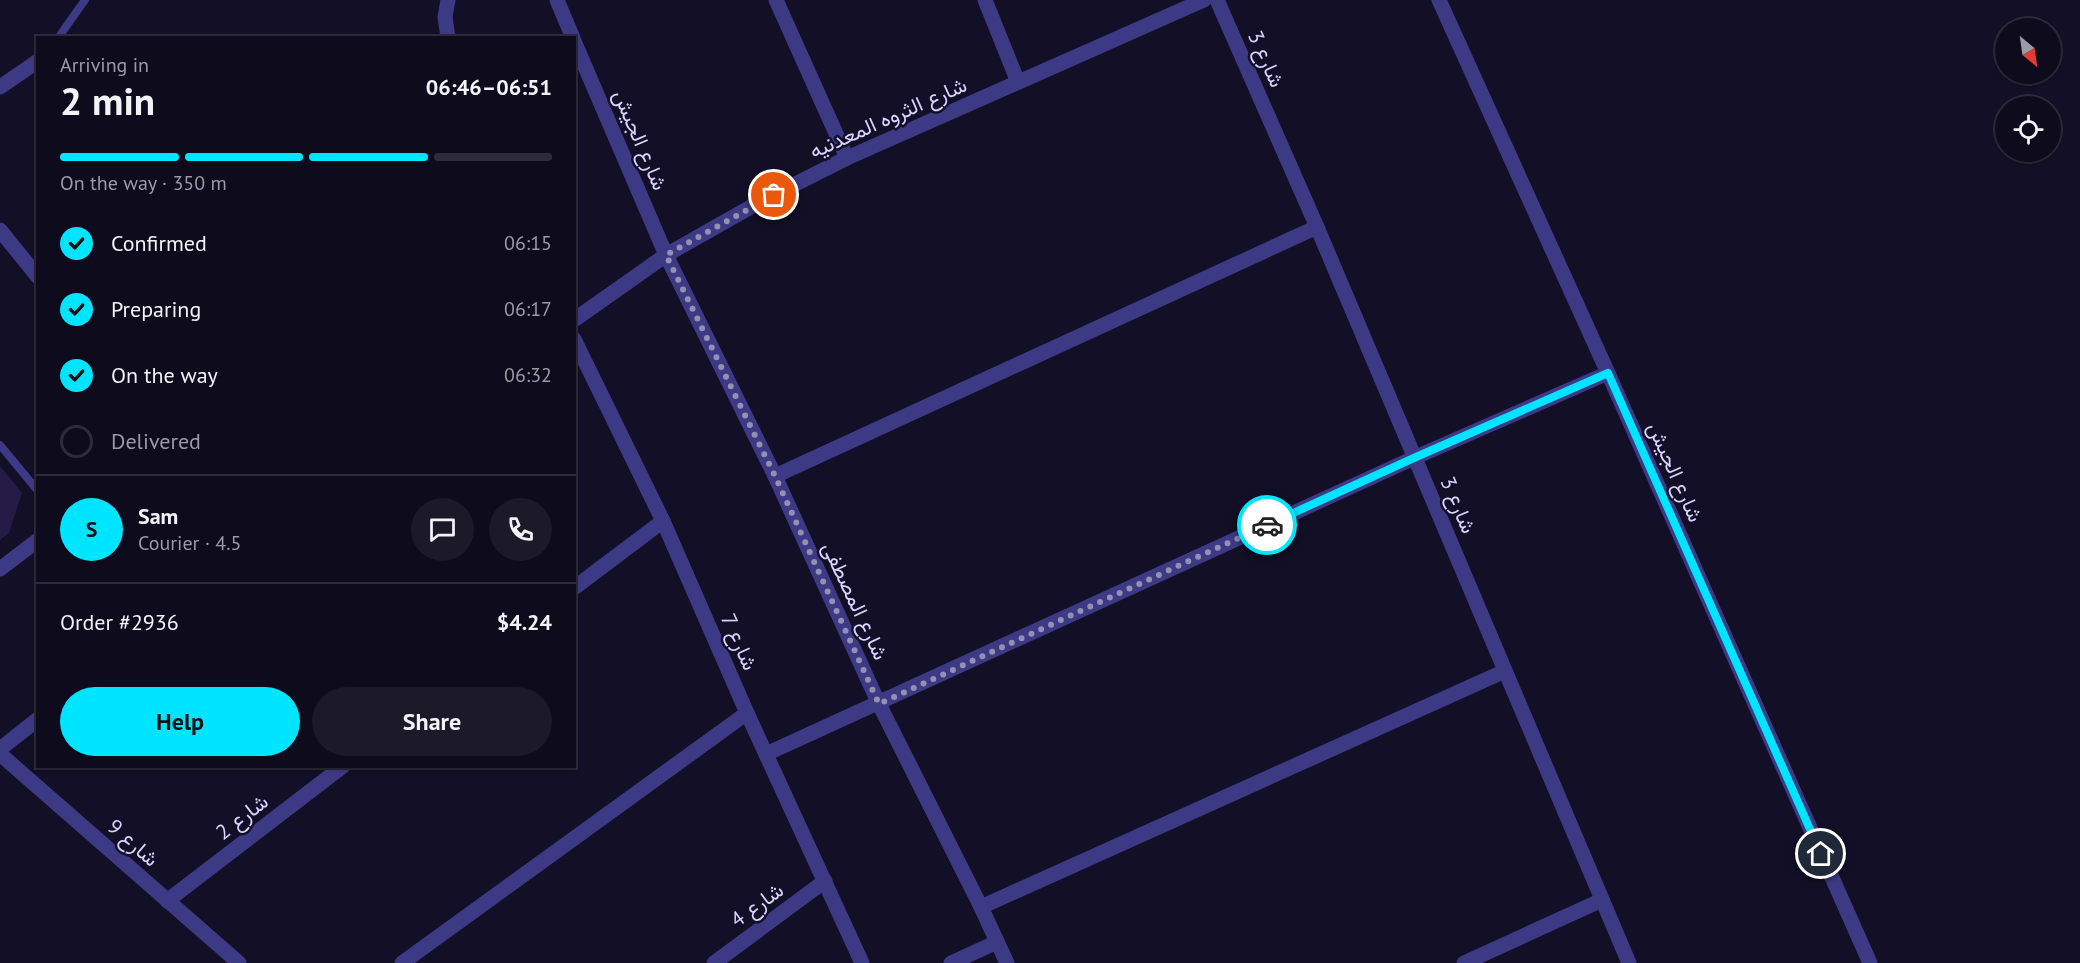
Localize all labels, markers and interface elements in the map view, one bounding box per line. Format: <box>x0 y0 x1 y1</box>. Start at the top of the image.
north arrow <box>1995 18 2061 84</box>
map controls <box>1995 18 2061 162</box>
street label: شارع 3 <box>1241 26 1291 92</box>
text: Arriving in <box>60 52 149 78</box>
street label: شارع الثروه المعدنيه <box>805 71 971 165</box>
text: 06:46–06:51 <box>426 73 552 101</box>
text: 2 min <box>60 75 155 126</box>
street label: شارع الجيش <box>606 85 674 195</box>
button: locate <box>1995 96 2061 162</box>
pin <box>748 169 799 220</box>
text: On the way · 350 m <box>60 170 227 196</box>
icon: bag <box>757 178 790 211</box>
icon: check <box>60 227 93 260</box>
text: Confirmed <box>111 229 207 257</box>
text: 06:15 <box>504 230 552 256</box>
icon: check <box>60 293 93 326</box>
text: Preparing <box>111 295 201 323</box>
text: 06:17 <box>504 296 552 322</box>
icon: check <box>60 359 93 392</box>
text: On the way <box>111 361 218 389</box>
text: 06:32 <box>504 362 552 388</box>
street label: شارع الجيش <box>1641 418 1709 526</box>
text: Delivered <box>111 427 201 455</box>
street label: شارع 3 <box>1434 472 1482 538</box>
courier <box>1237 495 1297 555</box>
button: chat <box>411 498 474 561</box>
button: phone <box>489 498 552 561</box>
text: Sam <box>138 502 178 530</box>
icon: car <box>1251 509 1284 542</box>
text: S <box>86 515 97 543</box>
text: Courier · 4.5 <box>138 530 241 556</box>
street label: شارع المصطفى <box>815 537 895 665</box>
text: Order #2936 <box>60 608 179 636</box>
text: $4.24 <box>497 608 552 636</box>
street label: شارع 7 <box>714 609 764 675</box>
button: Help <box>60 687 300 756</box>
button: Share <box>312 687 552 756</box>
street label: شارع 2 <box>210 788 274 846</box>
street label: شارع 9 <box>101 813 165 873</box>
pin <box>1795 828 1846 879</box>
icon: home <box>1804 837 1837 870</box>
street label: شارع 4 <box>725 876 789 934</box>

